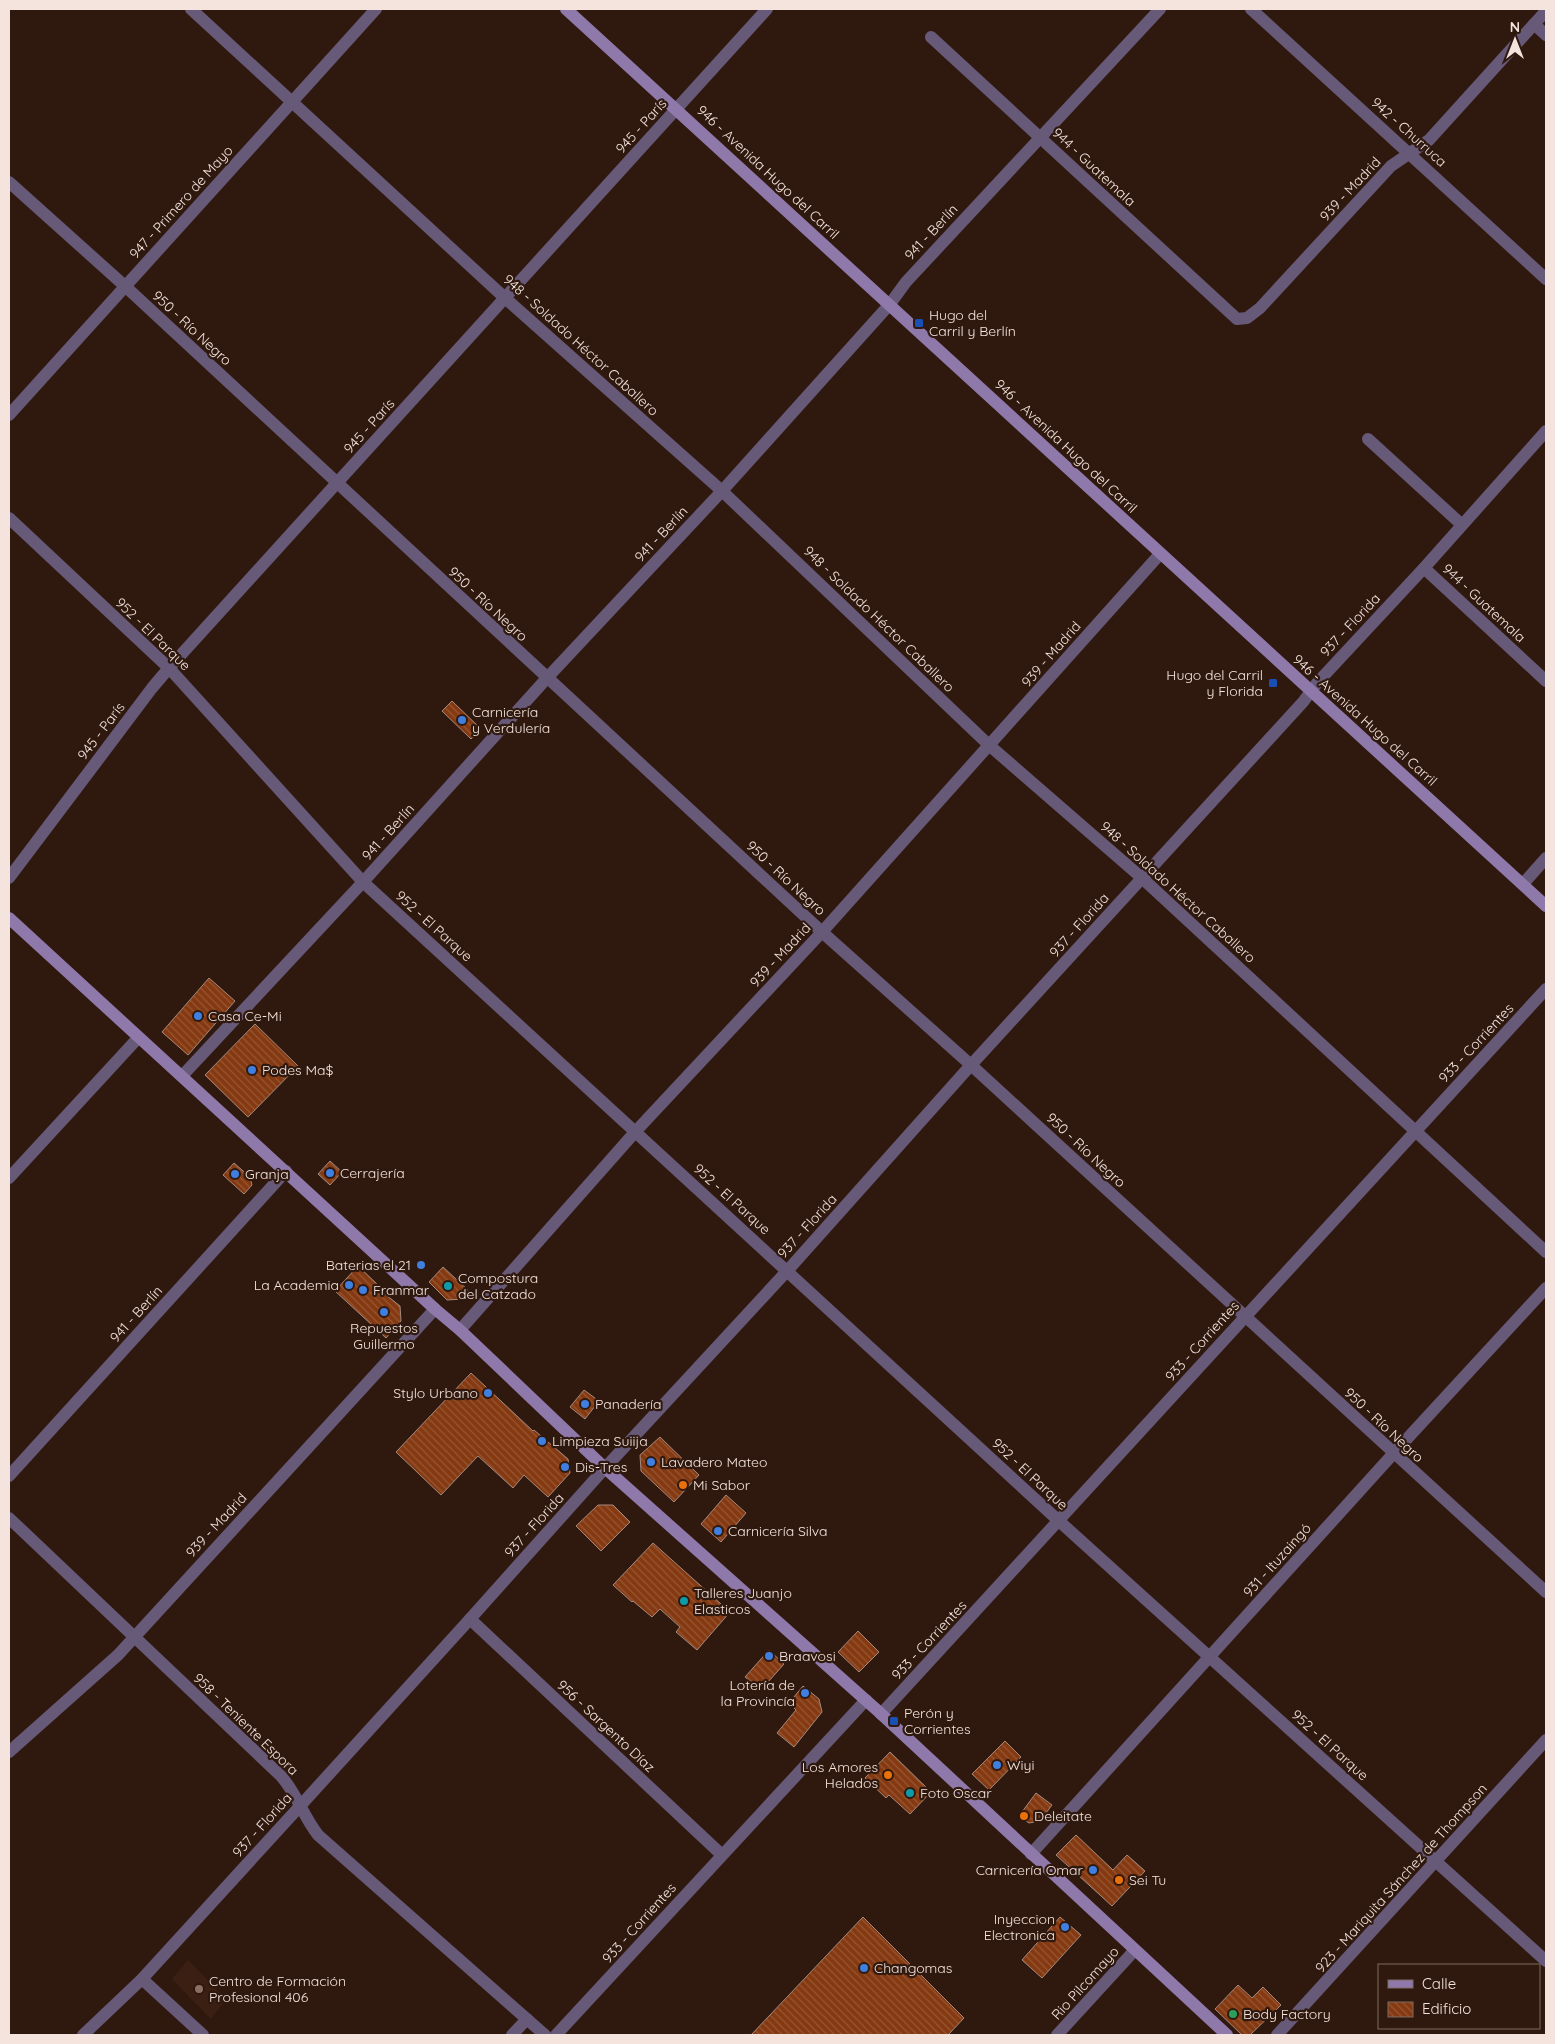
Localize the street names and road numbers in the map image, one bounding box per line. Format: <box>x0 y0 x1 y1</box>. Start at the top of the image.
street label: 942 - Churruca <box>1367 93 1451 171</box>
street label: 945 - París <box>612 95 670 157</box>
street label: 946 - Avenida Hugo del Carril <box>693 101 843 243</box>
street label: 944 - Guatemala <box>1049 124 1139 210</box>
street label: 947 - Primero de Mayo <box>125 142 237 262</box>
street label: 939 - Madrid <box>1316 153 1384 225</box>
street label: 941 - Berlín <box>901 200 961 264</box>
street label: 948 - Soldado Héctor Caballero <box>500 270 662 420</box>
street label: 950 - Río Negro <box>149 287 235 369</box>
street label: 946 - Avenida Hugo del Carril <box>991 375 1141 517</box>
street label: 945 - París <box>340 395 398 457</box>
street label: 941 - Berlín <box>631 502 691 566</box>
street label: 948 - Soldado Héctor Caballero <box>800 542 958 696</box>
street label: 944 - Guatemala <box>1439 560 1529 646</box>
street label: 950 - Río Negro <box>445 563 531 645</box>
street label: 937 - Florida <box>1316 590 1384 660</box>
street label: 952 - El Parque <box>112 594 194 674</box>
street label: 939 - Madrid <box>1017 617 1085 691</box>
street label: 946 - Avenida Hugo del Carril <box>1289 650 1441 790</box>
street label: 945 - París <box>73 699 129 763</box>
street label: 941 - Berlín <box>358 800 418 864</box>
street label: 948 - Soldado Héctor Caballero <box>1097 817 1259 967</box>
street label: 950 - Río Negro <box>743 837 829 919</box>
street label: 952 - El Parque <box>392 887 476 965</box>
street label: 937 - Florida <box>1045 889 1113 961</box>
street label: 939 - Madrid <box>746 919 814 991</box>
street label: 933 - Corrientes <box>1435 1000 1517 1086</box>
street label: 950 - Río Negro <box>1043 1109 1129 1191</box>
street label: 952 - El Parque <box>690 1160 774 1238</box>
street label: 937 - Florida <box>773 1190 841 1262</box>
street label: 941 - Berlín <box>106 1282 166 1346</box>
street label: 933 - Corrientes <box>1161 1297 1243 1385</box>
street label: 950 - Río Negro <box>1341 1384 1427 1466</box>
street label: 952 - El Parque <box>988 1434 1072 1514</box>
street label: 939 - Madrid <box>182 1489 250 1561</box>
street label: 937 - Florida <box>500 1489 568 1561</box>
street label: 931 - Ituzaingó <box>1239 1519 1315 1601</box>
street label: 933 - Corrientes <box>888 1597 970 1683</box>
street label: 958 - Teniente Espora <box>190 1669 302 1779</box>
street label: 956 - Sargento Díaz <box>553 1676 659 1776</box>
street label: 952 - El Parque <box>1288 1706 1372 1784</box>
street label: 923 - Mariquita Sánchez de Thompson <box>1311 1780 1491 1976</box>
street label: 937 - Florida <box>228 1789 296 1861</box>
street label: 933 - Corrientes <box>598 1879 680 1967</box>
street label: Rio Pilcomayo <box>1047 1943 1123 2023</box>

